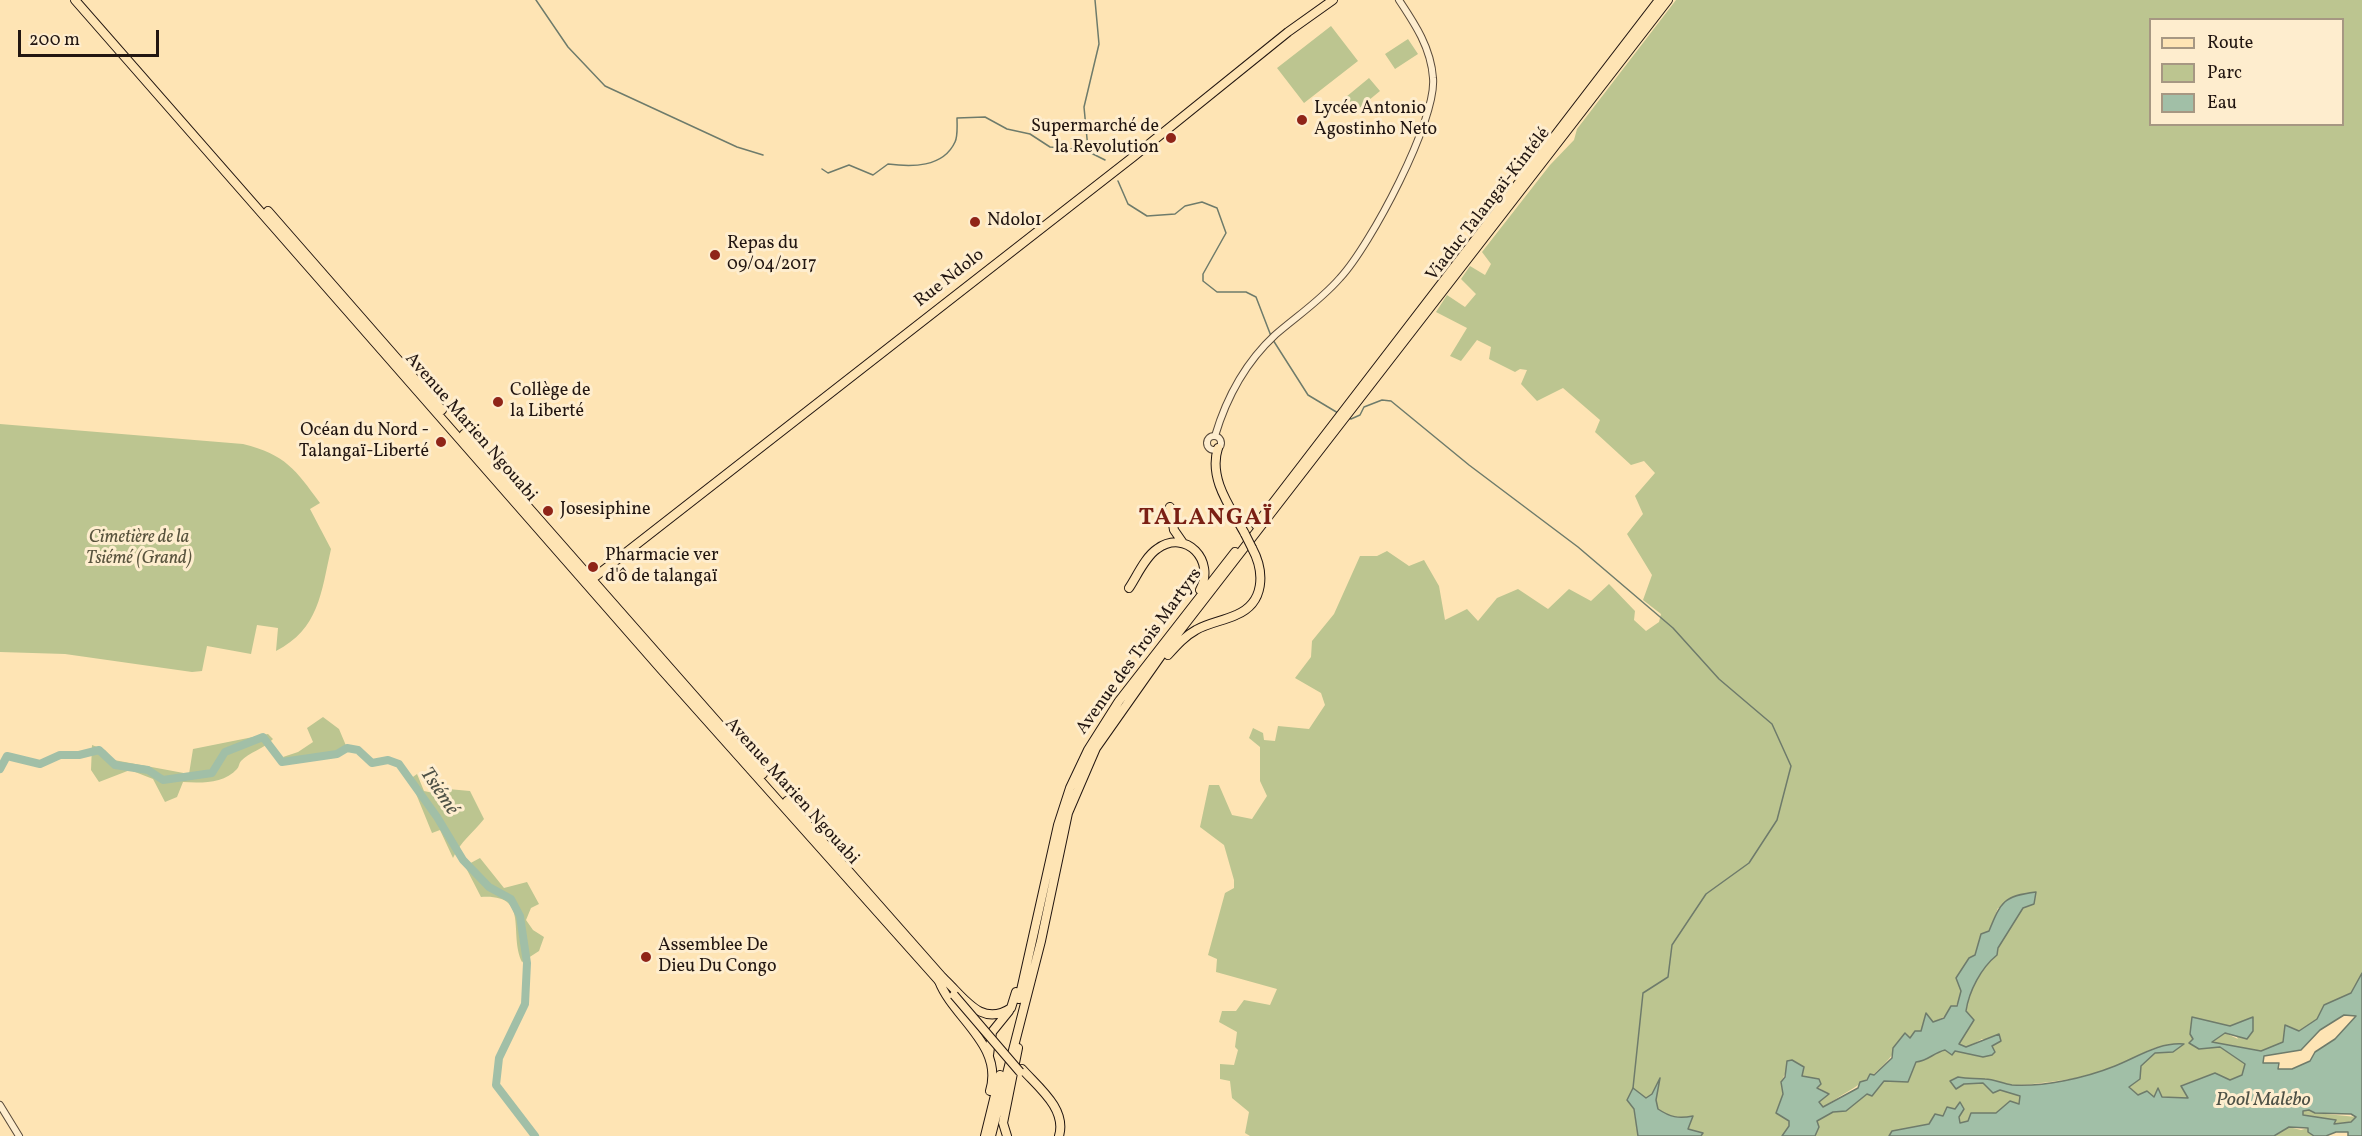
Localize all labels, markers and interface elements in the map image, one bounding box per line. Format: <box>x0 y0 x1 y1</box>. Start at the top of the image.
scale bar <box>21 18 162 56</box>
legend <box>2149 18 2344 126</box>
text: 200 m <box>29 28 80 53</box>
text: Route <box>2207 31 2253 56</box>
text: Parc <box>2207 61 2242 86</box>
text: Eau <box>2207 91 2237 116</box>
place label: Lycée Antonio Agostinho Neto <box>1314 99 1437 142</box>
marker: Lycée Antonio Agostinho Neto <box>1295 113 1309 127</box>
place label: Supermarché de la Revolution <box>1031 117 1159 160</box>
street label: Viaduc Talangaï-Kintélé <box>1422 124 1556 286</box>
marker: Supermarché de la Revolution <box>1164 131 1178 145</box>
place label: Ndolo1 <box>987 211 1042 233</box>
marker: Ndolo1 <box>968 215 982 229</box>
place label: Repas du 09/04/2017 <box>727 234 817 276</box>
street label: Rue Ndolo <box>911 245 989 313</box>
marker: Repas du 09/04/2017 <box>708 248 722 262</box>
street label: Avenue Marien Ngouabi <box>399 349 541 507</box>
place label: Collège de la Liberté <box>510 381 590 424</box>
marker: Collège de la Liberté <box>491 395 505 409</box>
place label: Océan du Nord - Talangaï-Liberté <box>299 421 429 464</box>
marker: Océan du Nord - Talangaï-Liberté <box>434 435 448 449</box>
place label: Josesiphine <box>560 500 650 522</box>
marker: Josesiphine <box>541 504 555 518</box>
district label: TALANGAÏ <box>1138 506 1274 534</box>
park label: Cimetière de la Tsiémé (Grand) <box>86 528 192 570</box>
place label: Pharmacie ver d'ô de talangaï <box>605 546 719 588</box>
marker: Pharmacie ver d'ô de talangaï <box>586 560 600 574</box>
street label: Avenue des Trois Martyrs <box>1072 564 1208 740</box>
street label: Avenue Marien Ngouabi <box>719 714 863 870</box>
water label: Tsiémé <box>413 764 463 820</box>
place label: Assemblee De Dieu Du Congo <box>658 936 777 978</box>
marker: Assemblee De Dieu Du Congo <box>639 950 653 964</box>
water label: Pool Malebo <box>2215 1089 2311 1113</box>

